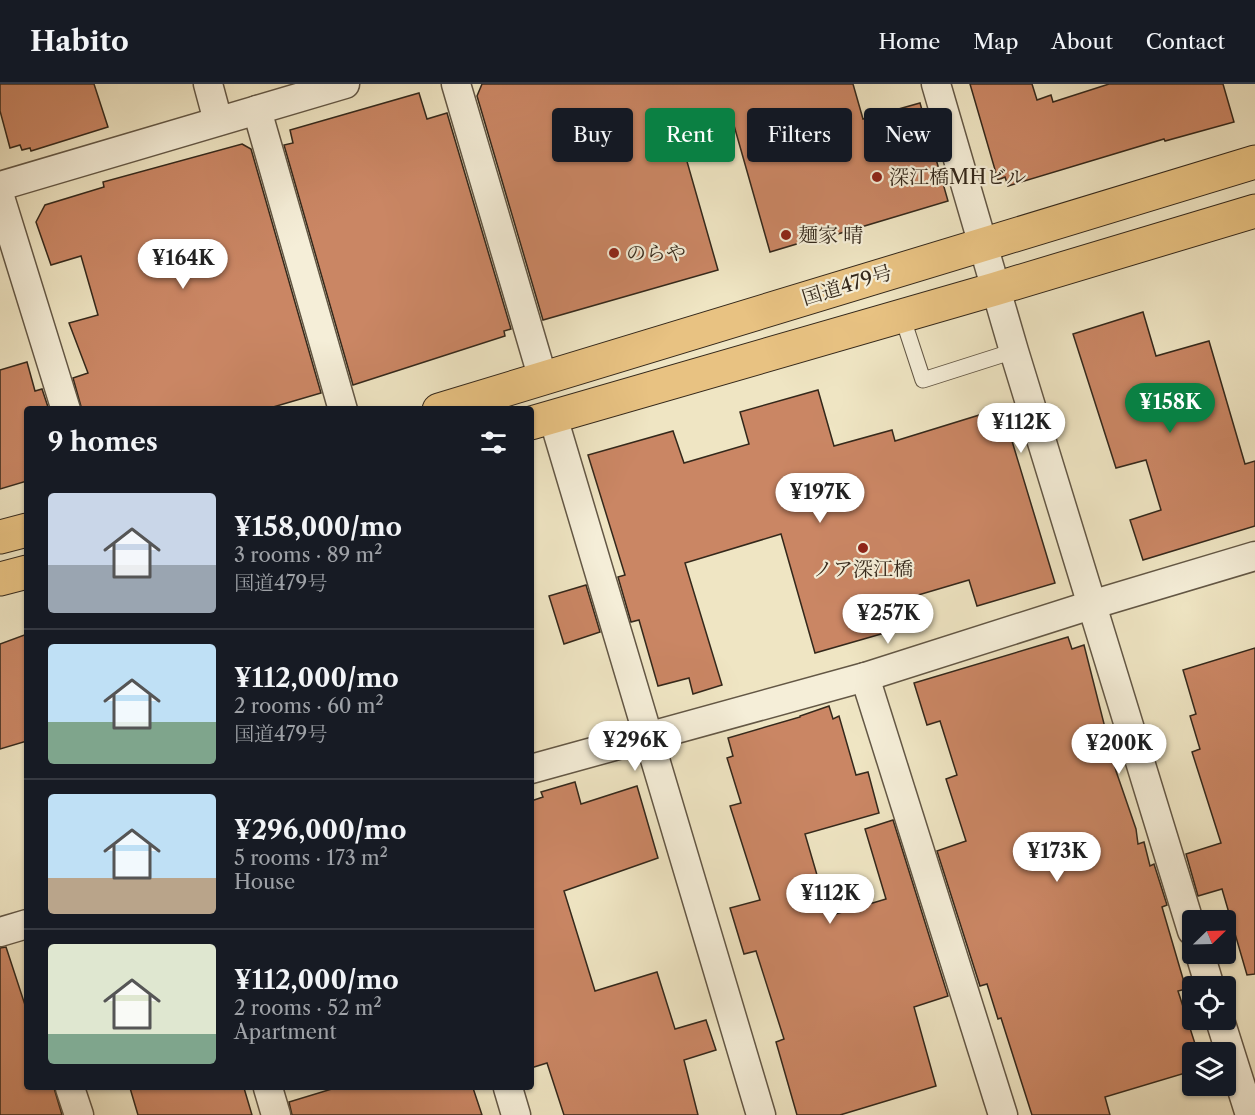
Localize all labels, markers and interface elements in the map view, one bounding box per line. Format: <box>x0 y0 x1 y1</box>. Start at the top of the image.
text: Habito <box>30 24 129 58</box>
text: Home <box>879 29 940 54</box>
text: Map <box>973 29 1018 54</box>
text: About <box>1051 29 1113 54</box>
text: Contact <box>1146 29 1225 54</box>
chip: Buy <box>552 108 633 162</box>
chip: Rent <box>645 108 735 162</box>
chip: Filters <box>747 108 852 162</box>
chip: New <box>864 108 952 162</box>
place label: 深江橋MHビル <box>889 165 1026 189</box>
marker: 深江橋MHビル <box>870 170 884 184</box>
place label: 麺家 晴 <box>798 223 863 247</box>
marker: 麺家 晴 <box>779 228 793 242</box>
pin: ¥164K <box>141 239 225 290</box>
place label: のらや <box>626 241 686 265</box>
text: ¥164K <box>152 246 214 270</box>
marker: のらや <box>607 246 621 260</box>
street label: 国道479号 <box>799 260 895 310</box>
pin: ¥158K <box>1128 383 1212 434</box>
text: ¥158K <box>1139 390 1201 414</box>
pin: ¥112K <box>979 403 1063 454</box>
text: ¥112K <box>991 410 1051 434</box>
text: 9 homes <box>48 426 158 458</box>
icon: filters <box>477 426 510 459</box>
pin: ¥197K <box>778 473 862 524</box>
text: ¥197K <box>789 480 851 504</box>
text: ¥158,000/mo <box>234 511 402 543</box>
icon: home <box>96 517 168 589</box>
marker: ノア深江橋 <box>856 541 870 555</box>
text: 3 rooms · 89 m² <box>234 543 382 567</box>
place label: ノア深江橋 <box>813 557 913 581</box>
text: 国道479号 <box>234 571 327 595</box>
pin: ¥257K <box>846 594 930 645</box>
text: ¥257K <box>857 601 919 625</box>
text: ¥112,000/mo <box>234 662 399 694</box>
icon: home <box>96 668 168 740</box>
text: 2 rooms · 60 m² <box>234 694 384 718</box>
pin: ¥296K <box>593 721 677 772</box>
text: 国道479号 <box>234 722 327 746</box>
pin: ¥200K <box>1077 724 1161 775</box>
text: ¥296K <box>602 728 668 752</box>
text: ¥200K <box>1086 731 1152 755</box>
text: ¥296,000/mo <box>234 814 406 846</box>
icon: home <box>96 818 168 890</box>
pin: ¥173K <box>1015 832 1099 883</box>
text: ¥173K <box>1027 839 1087 863</box>
text: 5 rooms · 173 m² <box>234 846 388 870</box>
text: House <box>234 870 295 894</box>
pin: ¥112K <box>788 874 872 925</box>
text: ¥112K <box>800 881 860 905</box>
north arrow <box>1182 910 1236 964</box>
map controls <box>1182 910 1236 1096</box>
text: ¥112,000/mo <box>234 964 399 996</box>
icon: home <box>96 968 168 1040</box>
button: locate <box>1182 976 1236 1030</box>
text: 2 rooms · 52 m² <box>234 996 382 1020</box>
text: Apartment <box>234 1020 337 1044</box>
button: layers <box>1182 1042 1236 1096</box>

